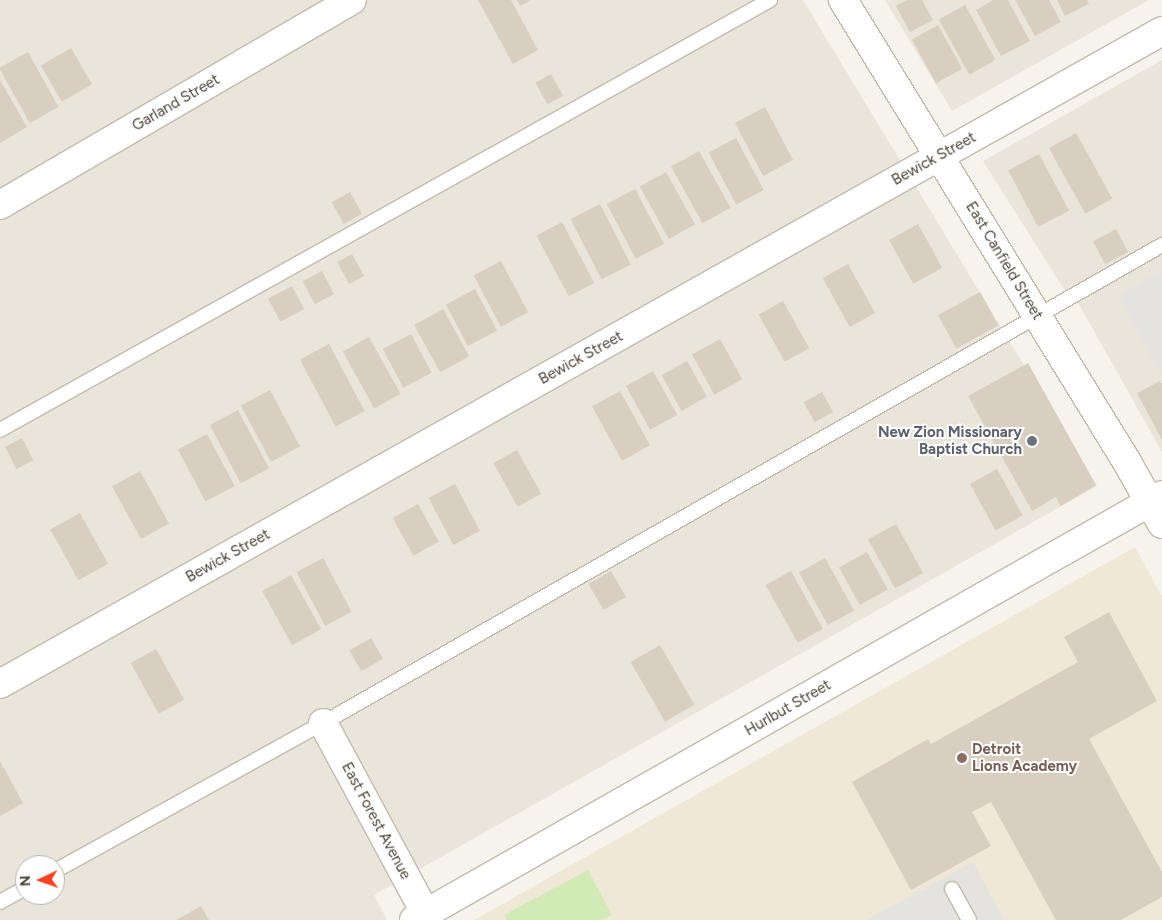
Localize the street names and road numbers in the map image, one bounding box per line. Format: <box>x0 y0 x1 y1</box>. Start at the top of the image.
street label: Garland Street <box>129 71 223 135</box>
street label: Bewick Street <box>889 128 979 190</box>
street label: East Canfield Street <box>962 199 1046 323</box>
street label: Bewick Street <box>536 327 626 389</box>
street label: Bewick Street <box>183 525 273 587</box>
street label: Hurlbut Street <box>742 676 834 740</box>
street label: East Forest Avenue <box>338 759 414 883</box>

